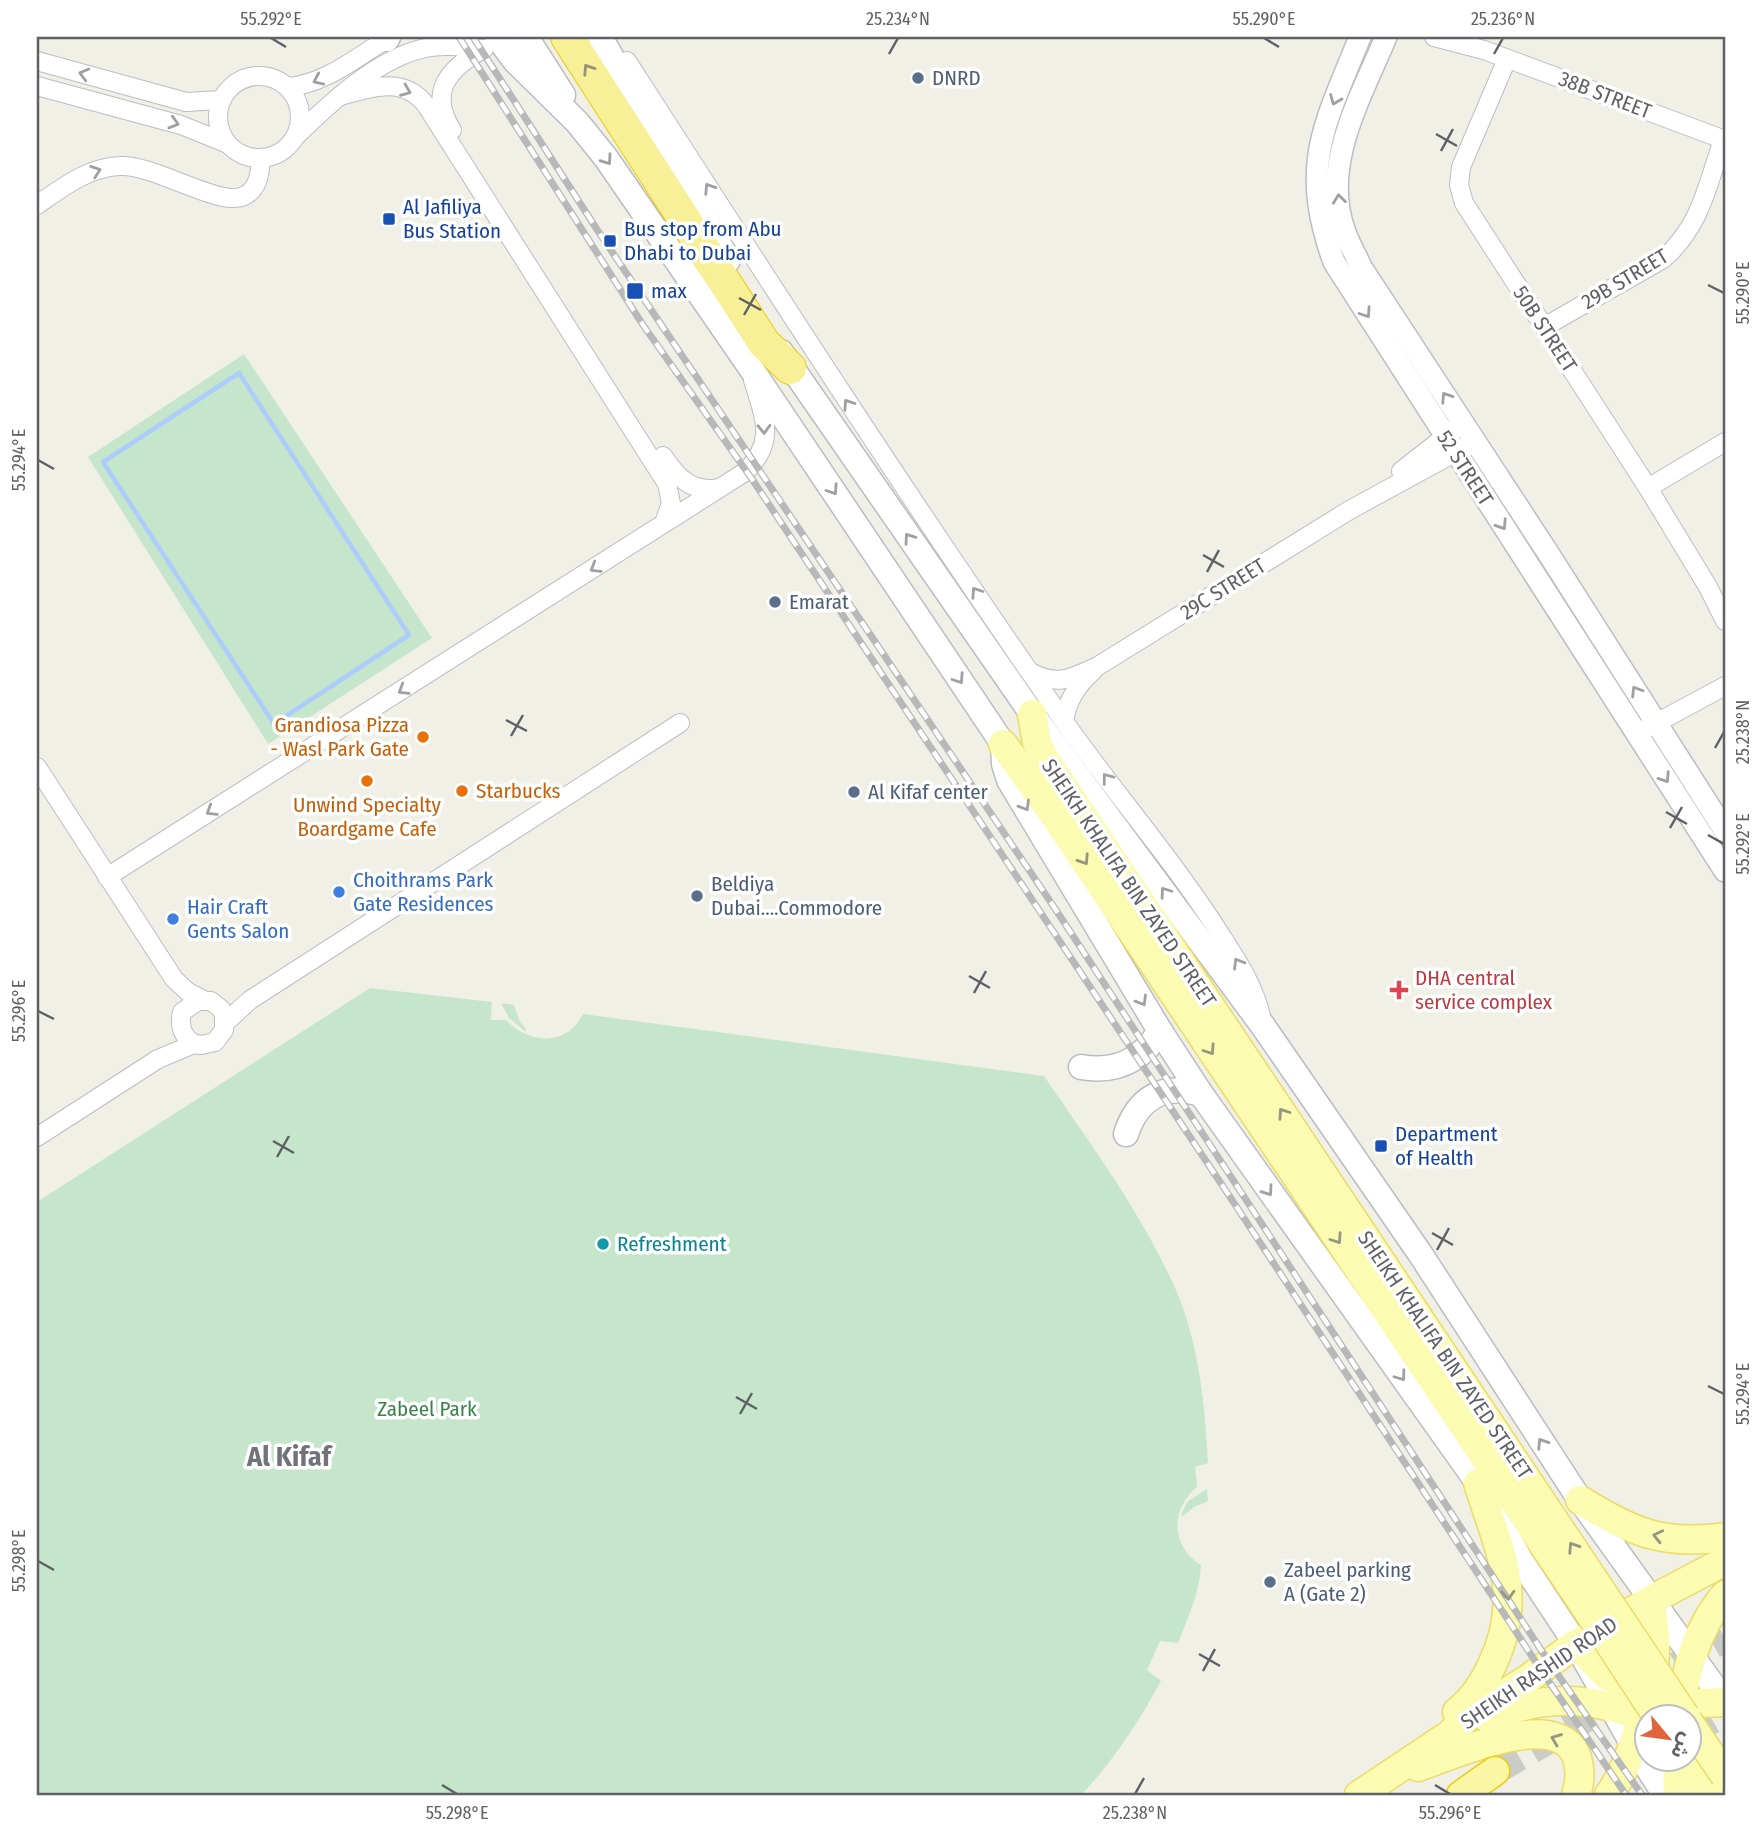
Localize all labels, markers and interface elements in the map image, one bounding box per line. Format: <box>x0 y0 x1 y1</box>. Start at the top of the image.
text: 55.292°E <box>240 8 302 30</box>
text: 25.234°N <box>866 8 930 30</box>
text: 55.290°E <box>1232 8 1296 30</box>
text: 25.236°N <box>1471 8 1535 30</box>
one-way arrow <box>584 64 597 77</box>
place label: DNRD <box>932 65 981 91</box>
street label: 38B STREET <box>1555 65 1655 125</box>
one-way arrow <box>78 68 90 82</box>
marker: DNRD <box>910 70 926 86</box>
one-way arrow <box>313 71 325 85</box>
one-way arrow <box>399 82 411 96</box>
one-way arrow <box>1329 93 1343 105</box>
one-way arrow <box>167 114 179 129</box>
one-way arrow <box>599 152 611 165</box>
one-way arrow <box>89 165 101 179</box>
one-way arrow <box>704 183 717 196</box>
one-way arrow <box>1332 193 1347 205</box>
place label: Al Jafiliya Bus Station <box>403 194 501 244</box>
marker: Al Jafiliya Bus Station <box>381 211 397 227</box>
place label: Bus stop from Abu Dhabi to Dubai <box>624 216 782 266</box>
marker: Bus stop from Abu Dhabi to Dubai <box>602 233 618 249</box>
street label: 29B STREET <box>1577 243 1673 315</box>
text: 55.290°E <box>1732 261 1754 325</box>
place label: max <box>651 278 687 304</box>
marker: max <box>625 281 645 301</box>
street label: 50B STREET <box>1508 281 1583 377</box>
one-way arrow <box>1357 305 1370 318</box>
one-way arrow <box>1442 392 1454 405</box>
one-way arrow <box>844 399 856 412</box>
one-way arrow <box>757 424 772 435</box>
street label: 52 STREET <box>1431 426 1499 511</box>
text: 55.294°E <box>8 429 30 491</box>
one-way arrow <box>824 482 837 495</box>
one-way arrow <box>1494 517 1506 530</box>
one-way arrow <box>905 533 917 546</box>
street label: 29C STREET <box>1176 553 1271 625</box>
one-way arrow <box>589 559 602 572</box>
one-way arrow <box>972 587 984 600</box>
place label: Emarat <box>789 589 849 615</box>
marker: Emarat <box>767 594 783 610</box>
one-way arrow <box>951 671 964 684</box>
one-way arrow <box>398 681 411 694</box>
one-way arrow <box>1631 686 1644 699</box>
text: 25.238°N <box>1732 700 1754 764</box>
place label: Grandiosa Pizza - Wasl Park Gate <box>270 712 409 762</box>
marker: Grandiosa Pizza - Wasl Park Gate <box>415 729 431 745</box>
street label: SHEIKH KHALIFA BIN ZAYED STREET <box>1036 754 1222 1012</box>
one-way arrow <box>1657 770 1669 783</box>
marker: Unwind Specialty Boardgame Cafe <box>359 773 375 789</box>
one-way arrow <box>1103 773 1115 785</box>
place label: Starbucks <box>476 778 561 804</box>
place label: Al Kifaf center <box>868 779 989 805</box>
marker: Starbucks <box>454 783 470 799</box>
marker: Al Kifaf center <box>846 784 862 800</box>
place label: Unwind Specialty Boardgame Cafe <box>293 792 442 842</box>
one-way arrow <box>1017 799 1030 812</box>
one-way arrow <box>205 803 218 816</box>
text: 55.292°E <box>1732 813 1754 875</box>
one-way arrow <box>1076 853 1089 866</box>
place label: Choithrams Park Gate Residences <box>353 867 494 917</box>
place label: Beldiya Dubai....Commodore <box>711 871 882 921</box>
marker: Choithrams Park Gate Residences <box>331 884 347 900</box>
one-way arrow <box>1160 887 1173 900</box>
marker: Beldiya Dubai....Commodore <box>689 888 705 904</box>
place label: Hair Craft Gents Salon <box>187 894 289 944</box>
marker: Hair Craft Gents Salon <box>165 911 181 927</box>
one-way arrow <box>1234 958 1247 971</box>
place label: DHA central service complex <box>1415 965 1553 1015</box>
text: 55.296°E <box>8 980 30 1042</box>
marker: DHA central service complex <box>1389 980 1409 1000</box>
one-way arrow <box>1134 994 1147 1007</box>
one-way arrow <box>1202 1042 1214 1055</box>
one-way arrow <box>1279 1108 1291 1121</box>
place label: Department of Health <box>1395 1121 1498 1171</box>
marker: Department of Health <box>1373 1138 1389 1154</box>
one-way arrow <box>1260 1183 1272 1196</box>
street label: SHEIKH KHALIFA BIN ZAYED STREET <box>1352 1226 1538 1484</box>
place label: Refreshment <box>617 1231 727 1257</box>
one-way arrow <box>1329 1231 1341 1244</box>
marker: Refreshment <box>595 1236 611 1252</box>
text: 55.294°E <box>1732 1363 1754 1425</box>
one-way arrow <box>1393 1368 1405 1381</box>
park label: Zabeel Park <box>377 1396 477 1422</box>
one-way arrow <box>1538 1438 1551 1451</box>
district label: Al Kifaf <box>246 1440 334 1473</box>
text: 55.298°E <box>8 1530 30 1592</box>
one-way arrow <box>1652 1530 1664 1545</box>
one-way arrow <box>1568 1541 1581 1554</box>
place label: Zabeel parking A (Gate 2) <box>1284 1557 1411 1607</box>
marker: Zabeel parking A (Gate 2) <box>1262 1574 1278 1590</box>
one-way arrow <box>1501 1590 1516 1601</box>
street label: SHEIKH RASHID ROAD <box>1456 1611 1622 1735</box>
north arrow <box>1632 1702 1702 1772</box>
text: ش <box>1666 1729 1699 1763</box>
one-way arrow <box>1550 1734 1562 1748</box>
text: 55.298°E <box>426 1802 488 1824</box>
text: 25.238°N <box>1103 1802 1167 1824</box>
text: 55.296°E <box>1419 1802 1481 1824</box>

